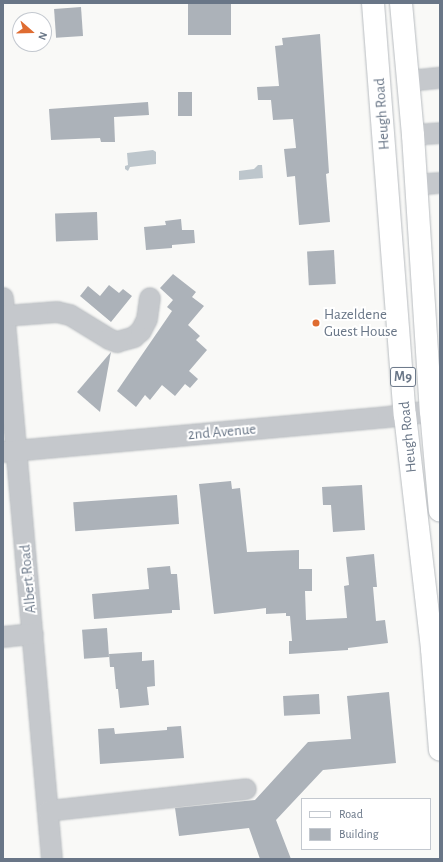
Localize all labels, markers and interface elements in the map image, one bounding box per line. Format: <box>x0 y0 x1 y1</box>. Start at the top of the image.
north arrow <box>12 12 52 52</box>
text: N <box>36 30 49 41</box>
street label: Heugh Road <box>371 77 393 151</box>
place label: Hazeldene Guest House <box>324 305 397 340</box>
marker: Hazeldene Guest House <box>311 318 321 328</box>
road number: M9 <box>390 365 416 389</box>
street label: Heugh Road <box>395 400 421 474</box>
street label: 2nd Avenue <box>187 420 257 444</box>
street label: Albert Road <box>16 544 40 614</box>
legend <box>301 798 431 850</box>
text: Road <box>339 808 363 820</box>
text: Building <box>339 828 379 840</box>

